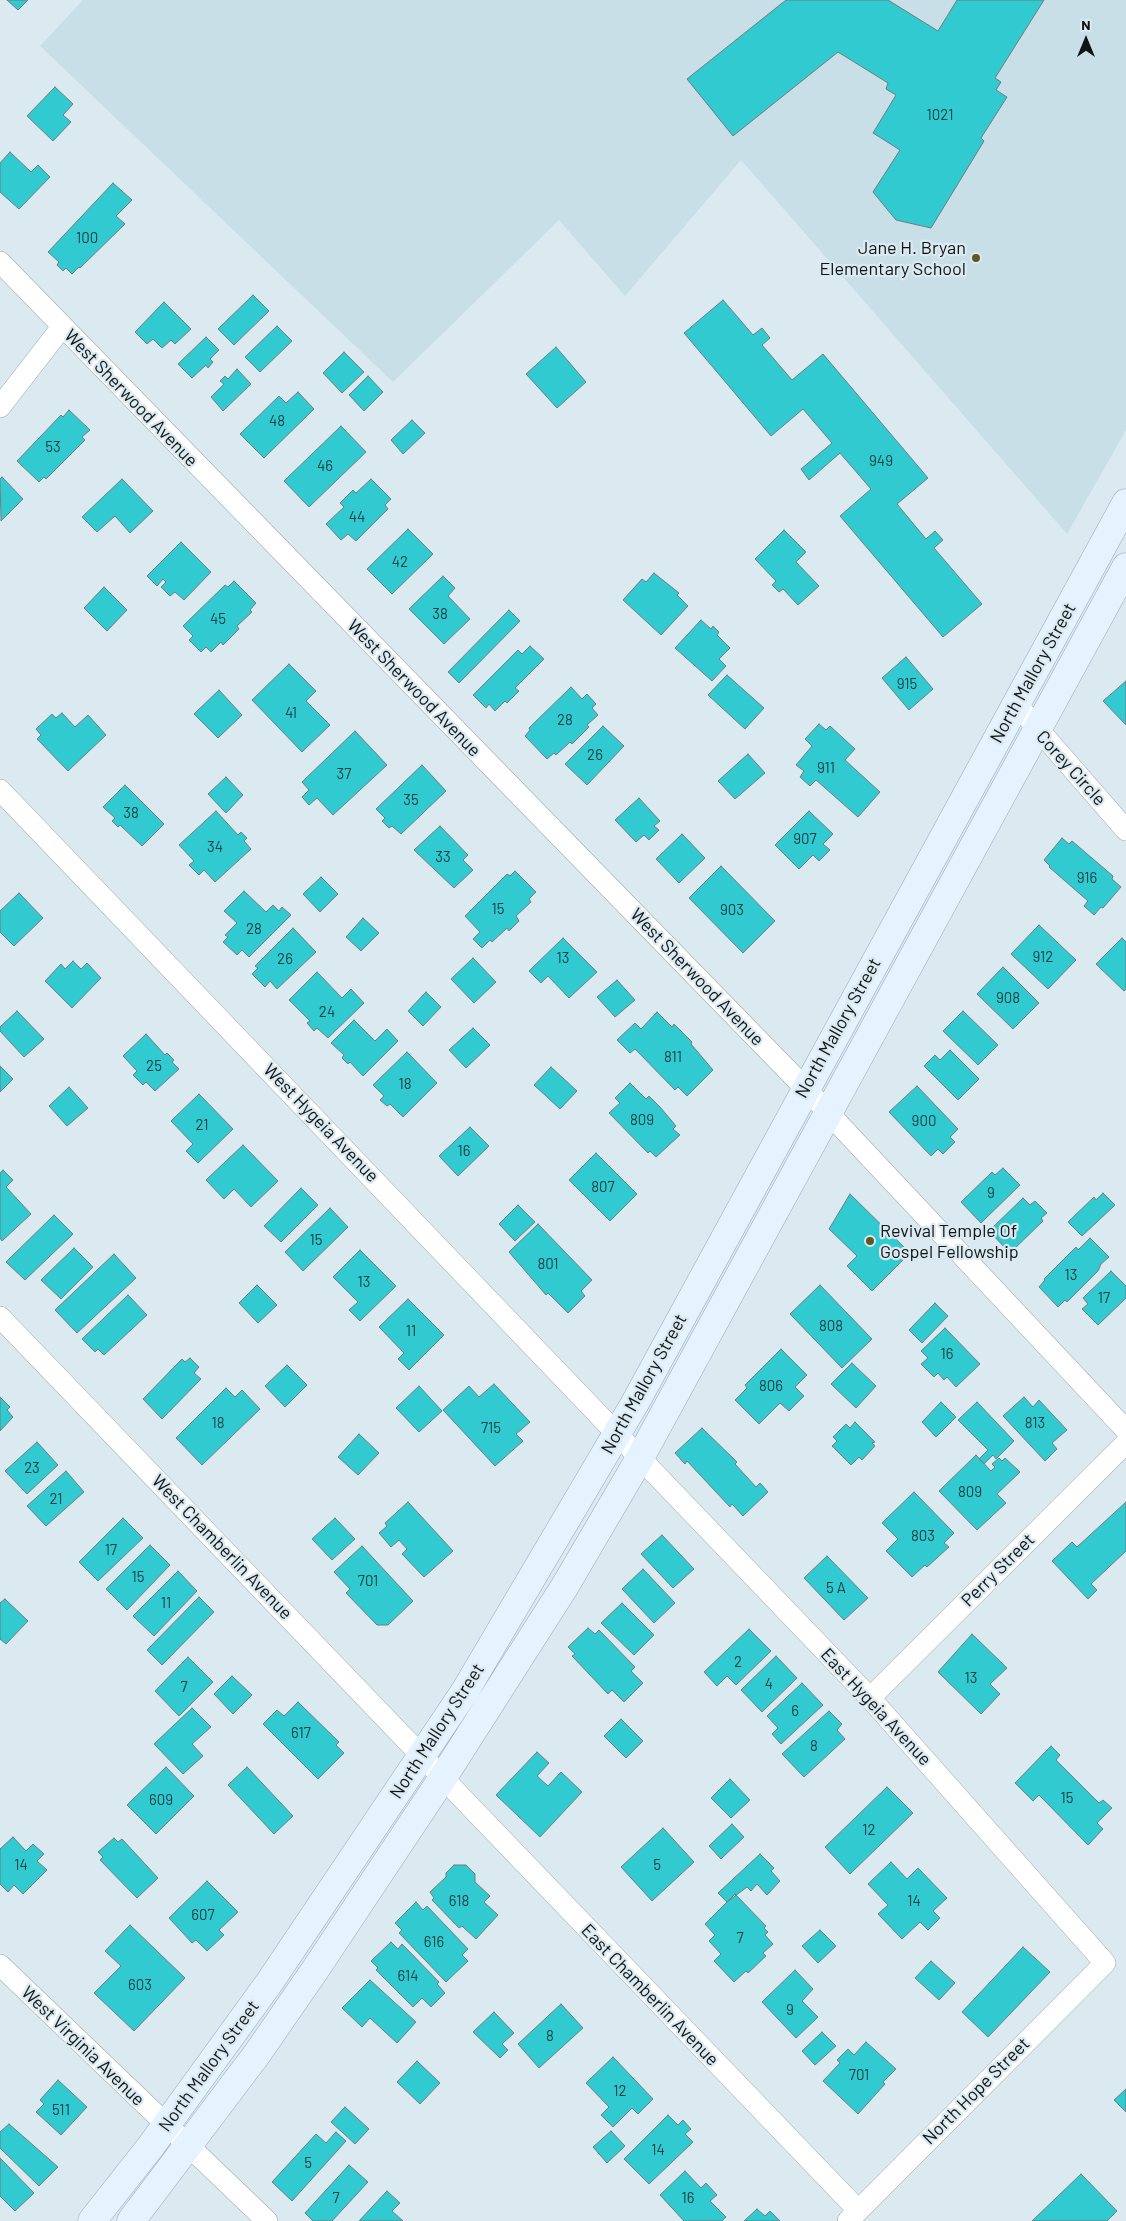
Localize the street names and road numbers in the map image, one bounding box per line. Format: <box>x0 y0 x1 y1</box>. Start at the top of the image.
street label: West Sherwood Avenue <box>60 325 202 471</box>
street label: North Mallory Street <box>986 599 1080 747</box>
street label: West Sherwood Avenue <box>343 615 485 761</box>
street label: Corey Circle <box>1032 726 1110 810</box>
street label: West Sherwood Avenue <box>626 904 768 1050</box>
street label: North Mallory Street <box>791 954 885 1102</box>
street label: West Hygeia Avenue <box>259 1059 383 1187</box>
street label: North Mallory Street <box>597 1310 691 1458</box>
street label: West Chamberlin Avenue <box>147 1470 297 1624</box>
street label: Perry Street <box>957 1529 1039 1611</box>
street label: East Hygeia Avenue <box>816 1644 936 1770</box>
street label: North Mallory Street <box>385 1659 489 1803</box>
street label: East Chamberlin Avenue <box>577 1920 723 2070</box>
street label: West Virginia Avenue <box>17 1982 149 2110</box>
street label: North Mallory Street <box>154 1996 264 2136</box>
street label: North Hope Street <box>918 2033 1034 2149</box>

